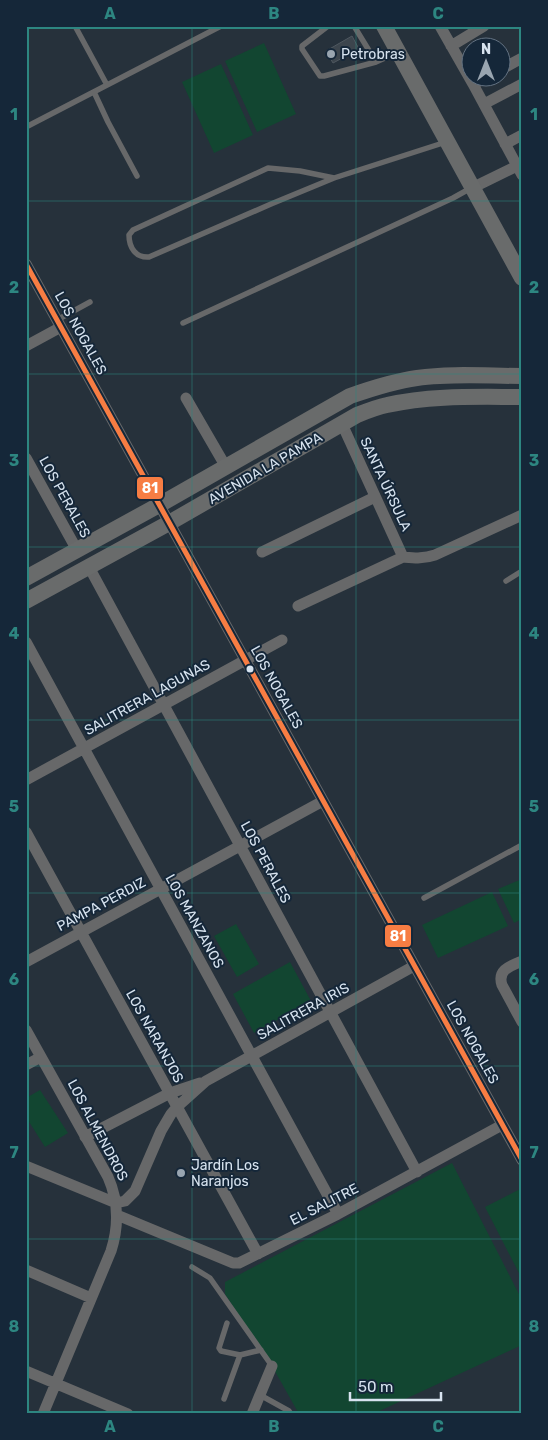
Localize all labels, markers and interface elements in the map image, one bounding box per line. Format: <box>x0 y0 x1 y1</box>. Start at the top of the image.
text: A <box>104 4 116 23</box>
text: B <box>268 4 280 23</box>
text: C <box>432 4 444 23</box>
north arrow <box>460 38 510 88</box>
text: N <box>481 41 491 58</box>
place label: Petrobras <box>341 46 405 63</box>
marker: Petrobras <box>325 48 337 60</box>
text: 1 <box>10 105 18 124</box>
text: 1 <box>530 105 538 124</box>
text: 2 <box>9 278 19 297</box>
text: 2 <box>529 278 539 297</box>
street label: LOS NOGALES <box>51 289 111 378</box>
street label: AVENIDA LA PAMPA <box>205 429 326 508</box>
street label: SANTA ÚRSULA <box>356 434 416 535</box>
text: 3 <box>9 451 19 470</box>
text: 3 <box>529 451 539 470</box>
street label: LOS PERALES <box>35 454 94 541</box>
line badge: 81 <box>136 476 164 500</box>
text: 81 <box>142 480 158 497</box>
text: 4 <box>9 624 20 643</box>
text: 4 <box>529 624 540 643</box>
street label: LOS NOGALES <box>247 643 307 732</box>
street label: SALITRERA LAGUNAS <box>81 656 213 739</box>
unlabelled marker <box>245 664 255 674</box>
text: 5 <box>9 797 19 816</box>
text: 5 <box>529 797 539 816</box>
street label: LOS PERALES <box>237 818 294 906</box>
street label: LOS MANZANOS <box>162 871 228 972</box>
street label: PAMPA PERDIZ <box>54 874 149 935</box>
line badge: 81 <box>384 924 412 948</box>
text: 81 <box>390 928 406 945</box>
text: 6 <box>9 970 19 989</box>
text: 6 <box>529 970 539 989</box>
street label: SALITRERA IRIS <box>254 979 352 1044</box>
street label: LOS NARANJOS <box>122 987 187 1086</box>
street label: LOS NOGALES <box>443 998 503 1087</box>
street label: LOS ALMENDROS <box>64 1077 132 1184</box>
text: 7 <box>9 1143 19 1162</box>
text: 7 <box>529 1143 539 1162</box>
place label: Jardín Los Naranjos <box>191 1157 259 1190</box>
marker: Jardín Los Naranjos <box>175 1167 187 1179</box>
street label: EL SALITRE <box>287 1180 361 1229</box>
text: 8 <box>9 1317 20 1336</box>
text: 8 <box>529 1317 540 1336</box>
scale bar <box>350 1370 442 1402</box>
text: 50 m <box>358 1378 393 1396</box>
text: A <box>104 1417 116 1436</box>
text: B <box>268 1417 280 1436</box>
text: C <box>432 1417 444 1436</box>

